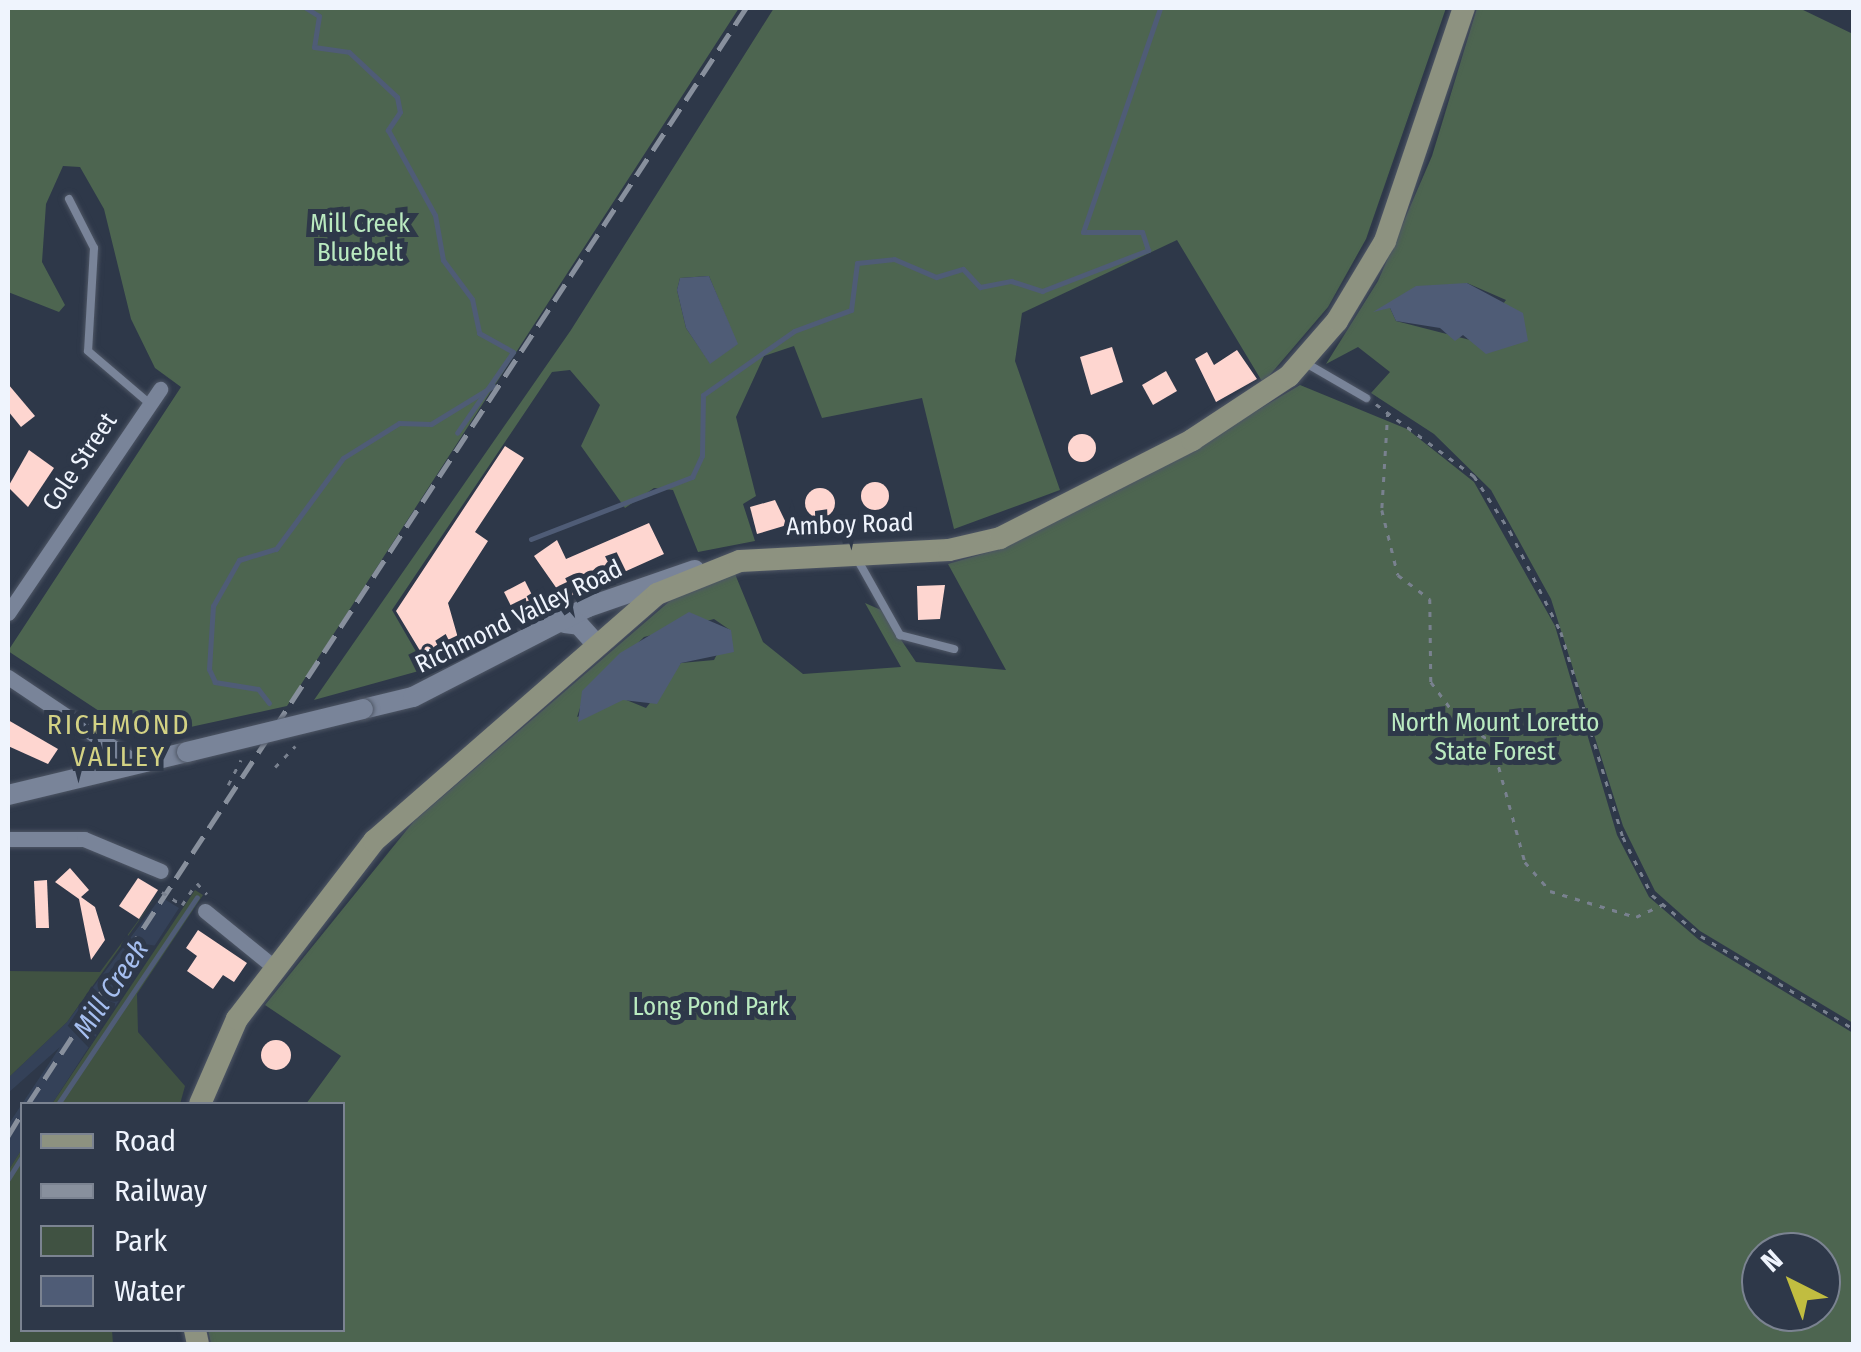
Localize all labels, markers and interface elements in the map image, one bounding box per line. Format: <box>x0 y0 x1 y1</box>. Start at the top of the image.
park label: Mill Creek Bluebelt <box>310 210 410 269</box>
street label: Cole Street <box>36 407 124 517</box>
street label: Amboy Road <box>786 508 914 542</box>
street label: Richmond Valley Road <box>411 554 627 680</box>
district label: RICHMOND VALLEY <box>47 708 191 774</box>
park label: North Mount Loretto State Forest <box>1391 709 1599 768</box>
water label: Mill Creek <box>66 934 156 1044</box>
park label: Long Pond Park <box>633 992 789 1022</box>
legend <box>20 1102 345 1332</box>
text: Road <box>114 1123 176 1159</box>
text: Railway <box>114 1173 207 1209</box>
text: Park <box>114 1223 167 1259</box>
north arrow <box>1741 1232 1841 1332</box>
text: N <box>1755 1243 1789 1279</box>
text: Water <box>114 1273 185 1309</box>

